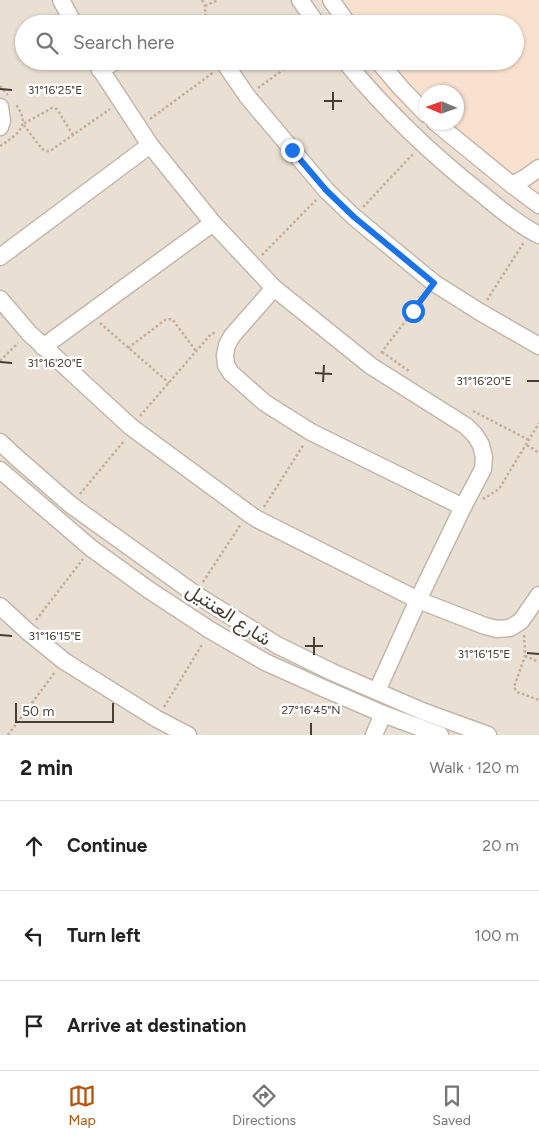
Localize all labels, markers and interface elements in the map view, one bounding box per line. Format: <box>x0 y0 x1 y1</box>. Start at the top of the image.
search box <box>15 15 524 70</box>
icon: search <box>33 29 61 57</box>
text: Search here <box>73 31 175 54</box>
text: 31°16'25"E <box>28 83 82 97</box>
north arrow <box>419 85 464 130</box>
route end <box>281 139 304 162</box>
route start <box>402 300 425 323</box>
text: 31°16'20"E <box>27 356 83 370</box>
text: 31°16'20"E <box>456 374 512 388</box>
street label: شارع العنتيل <box>181 578 276 651</box>
text: 31°16'15"E <box>29 629 81 643</box>
text: 31°16'15"E <box>458 647 510 661</box>
scale bar <box>15 700 114 723</box>
text: 50 m <box>22 703 54 720</box>
text: 27°16'45"N <box>281 703 341 717</box>
text: 2 min <box>20 755 73 780</box>
text: Walk · 120 m <box>430 758 519 777</box>
icon: ahead <box>20 832 48 860</box>
text: Continue <box>67 834 147 857</box>
text: 20 m <box>482 836 519 855</box>
icon: left <box>20 922 48 950</box>
text: Turn left <box>67 924 141 947</box>
text: 100 m <box>474 926 519 945</box>
icon: arrive <box>20 1012 48 1040</box>
text: Arrive at destination <box>67 1014 246 1037</box>
tab: Map <box>68 1082 96 1129</box>
tab: Directions <box>232 1082 296 1129</box>
tab: Saved <box>432 1082 471 1129</box>

